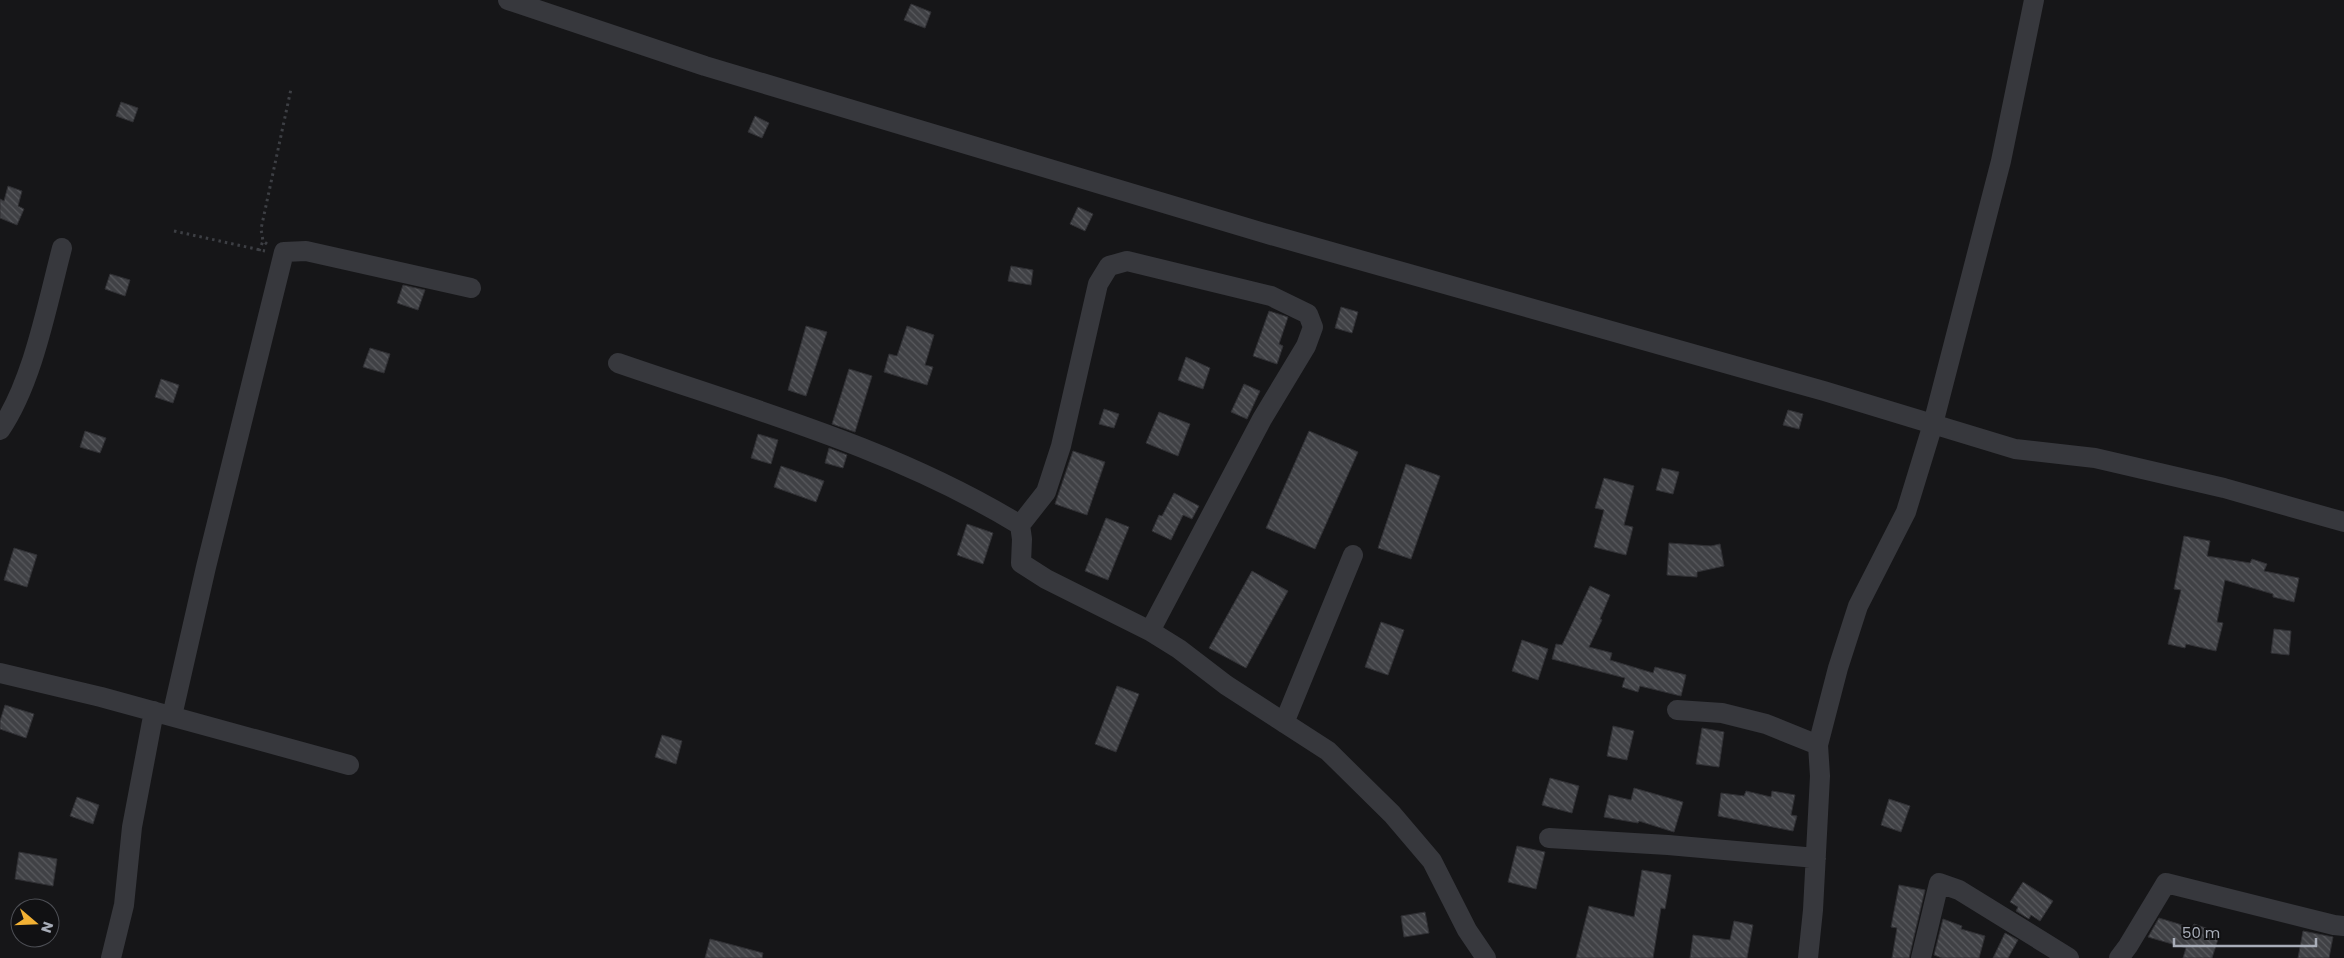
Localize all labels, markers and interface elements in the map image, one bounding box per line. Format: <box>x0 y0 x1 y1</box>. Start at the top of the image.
north arrow <box>10 898 60 948</box>
scale bar <box>2174 916 2316 948</box>
text: N <box>36 919 58 935</box>
text: 50 m <box>2182 922 2220 943</box>

